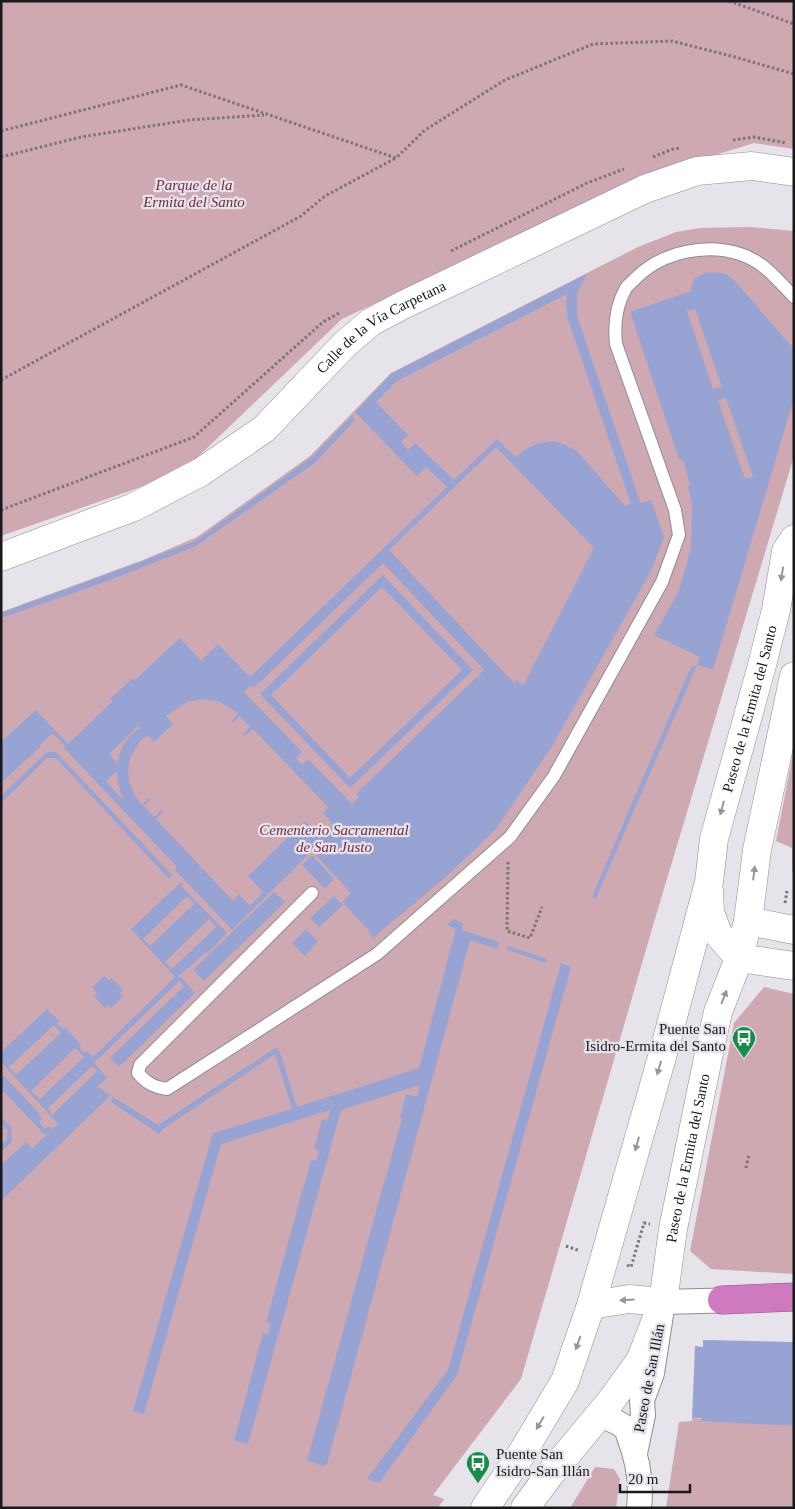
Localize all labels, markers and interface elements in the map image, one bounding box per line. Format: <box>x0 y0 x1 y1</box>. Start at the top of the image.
park label: Parque de la Ermita del Santo <box>142 177 245 210</box>
street label: Calle de la Vía Carpetana <box>313 278 449 377</box>
one-way arrow <box>778 566 786 582</box>
street label: Paseo de la Ermita del Santo <box>719 624 780 794</box>
one-way arrow <box>718 801 726 816</box>
park label: Cementerio Sacramental de San Justo <box>259 822 409 855</box>
one-way arrow <box>750 865 758 881</box>
one-way arrow <box>720 990 728 1005</box>
place label: Puente San Isidro-Ermita del Santo <box>585 1021 726 1054</box>
bus stop icon: Puente San Isidro-Ermita del Santo <box>731 1025 757 1059</box>
one-way arrow <box>655 1060 663 1075</box>
street label: Paseo de la Ermita del Santo <box>663 1072 713 1244</box>
one-way arrow <box>633 1136 641 1151</box>
one-way arrow <box>618 1297 634 1305</box>
street label: Paseo de San Illán <box>631 1322 667 1434</box>
one-way arrow <box>574 1336 582 1351</box>
one-way arrow <box>536 1416 545 1429</box>
place label: Puente San Isidro-San Illán <box>496 1446 590 1479</box>
bus stop icon: Puente San Isidro-San Illán <box>465 1450 491 1484</box>
scale bar <box>620 1462 690 1494</box>
text: 20 m <box>628 1471 659 1487</box>

